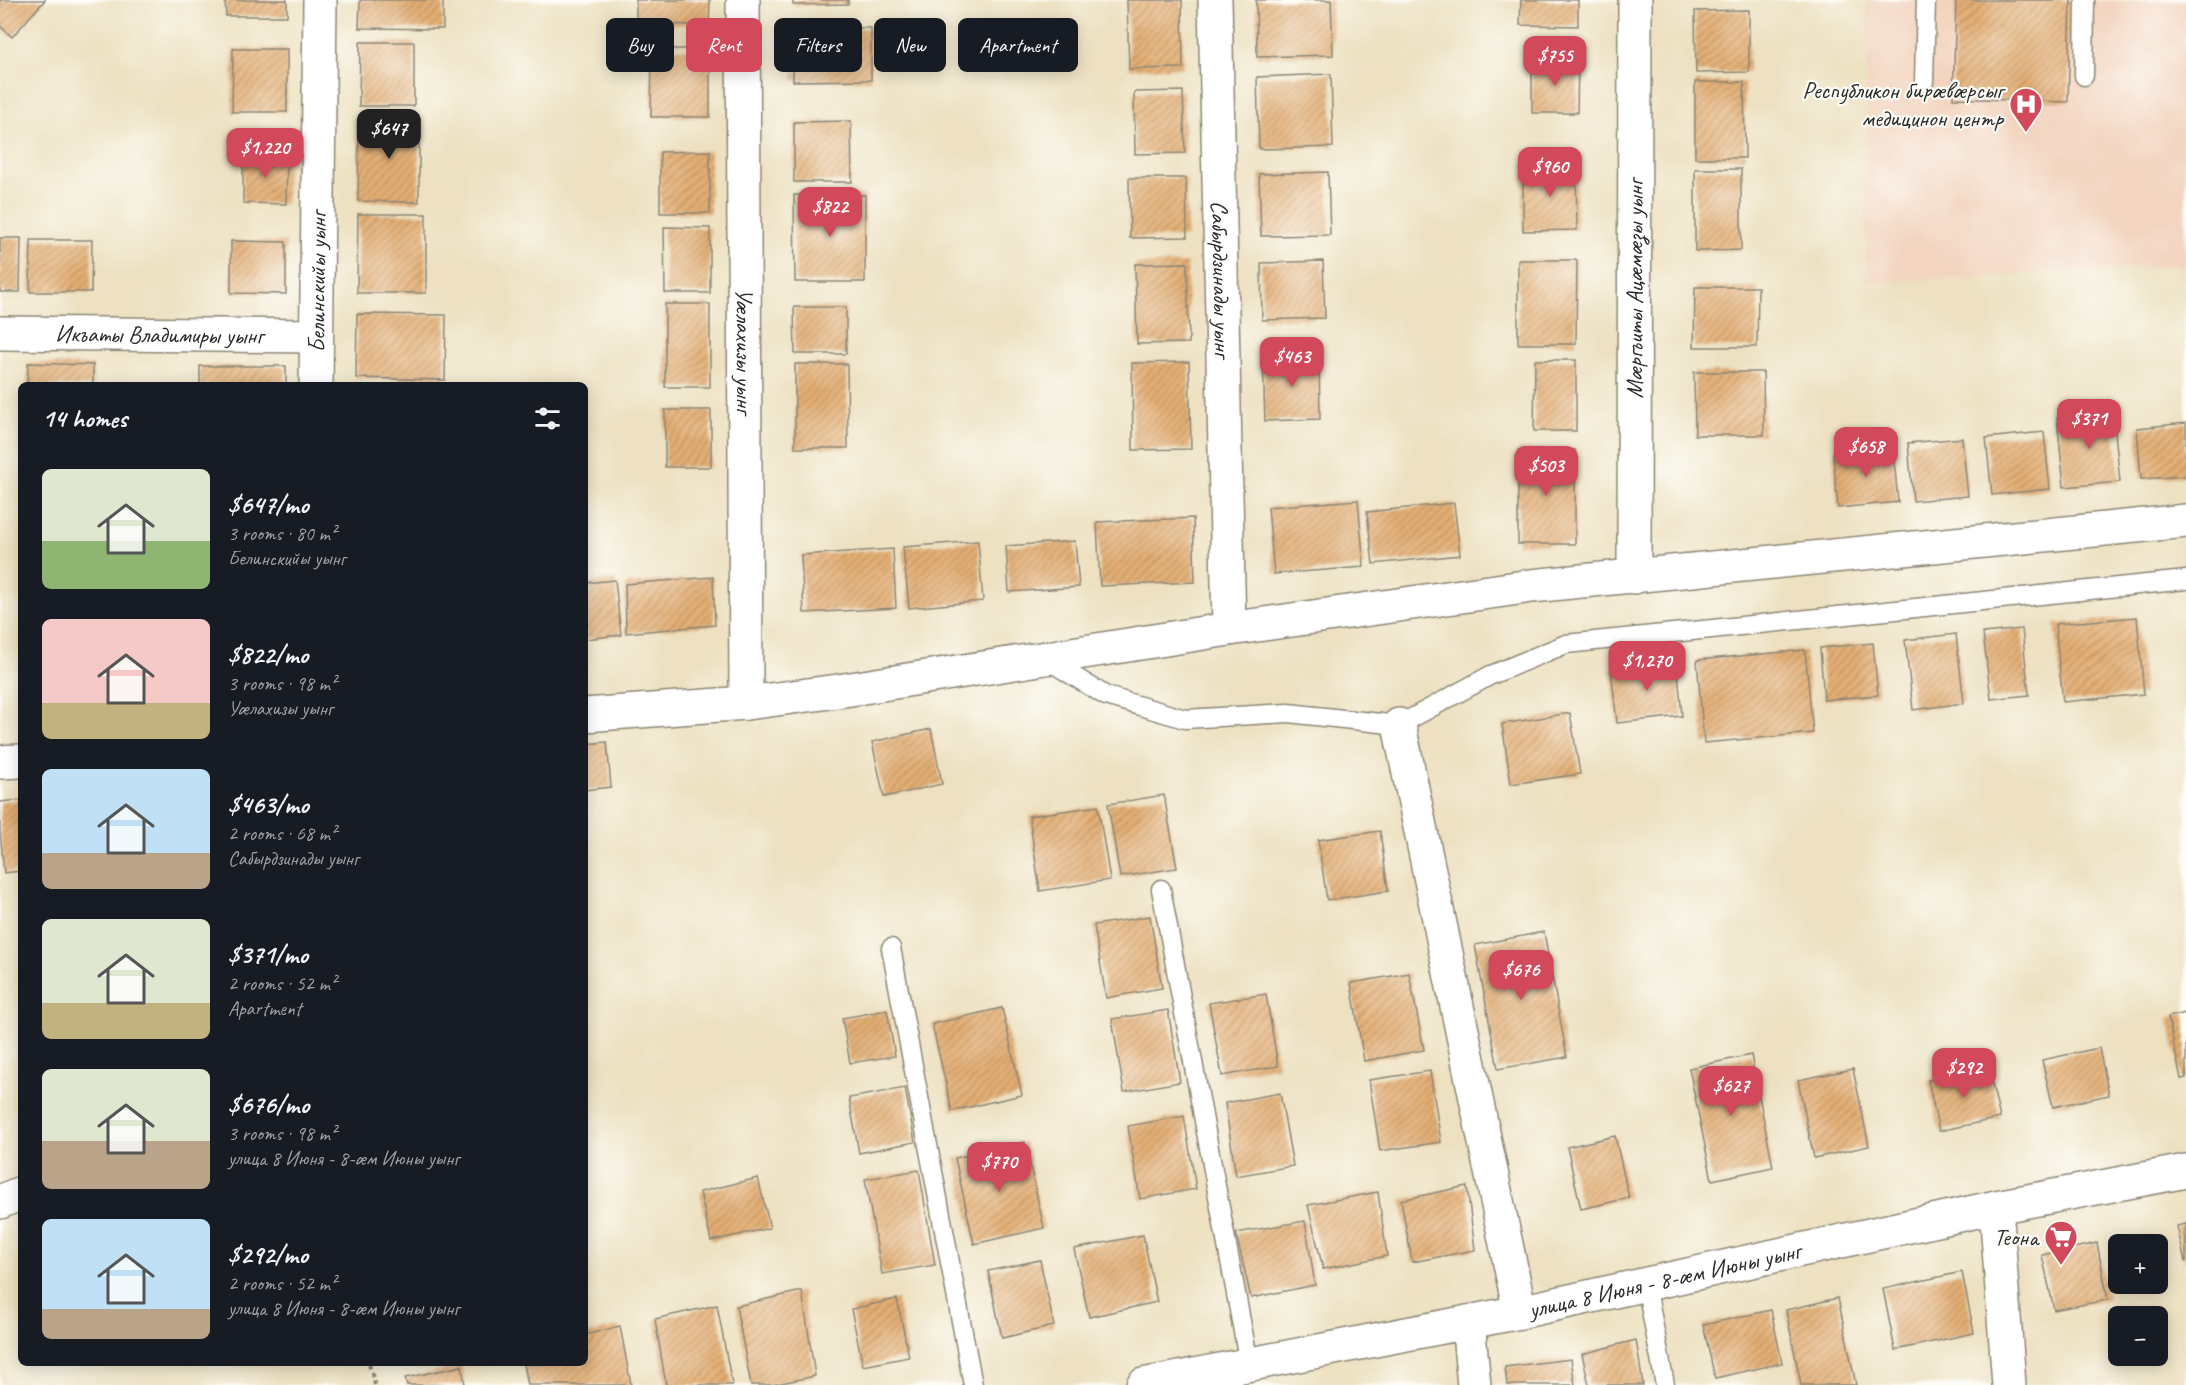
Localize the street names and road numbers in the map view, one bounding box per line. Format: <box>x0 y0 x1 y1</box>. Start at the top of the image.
street label: Мӕргъиты Ацӕмӕзы уынг <box>1619 176 1651 398</box>
street label: Сабырдзинады уынг <box>1204 200 1238 361</box>
street label: Белинскийы уынг <box>301 208 333 353</box>
street label: Уӕлахизы уынг <box>729 288 760 417</box>
street label: Икъаты Владимиры уынг <box>55 319 266 351</box>
street label: улица 8 Июня - 8-ӕм Июны уынг <box>1524 1235 1806 1325</box>

